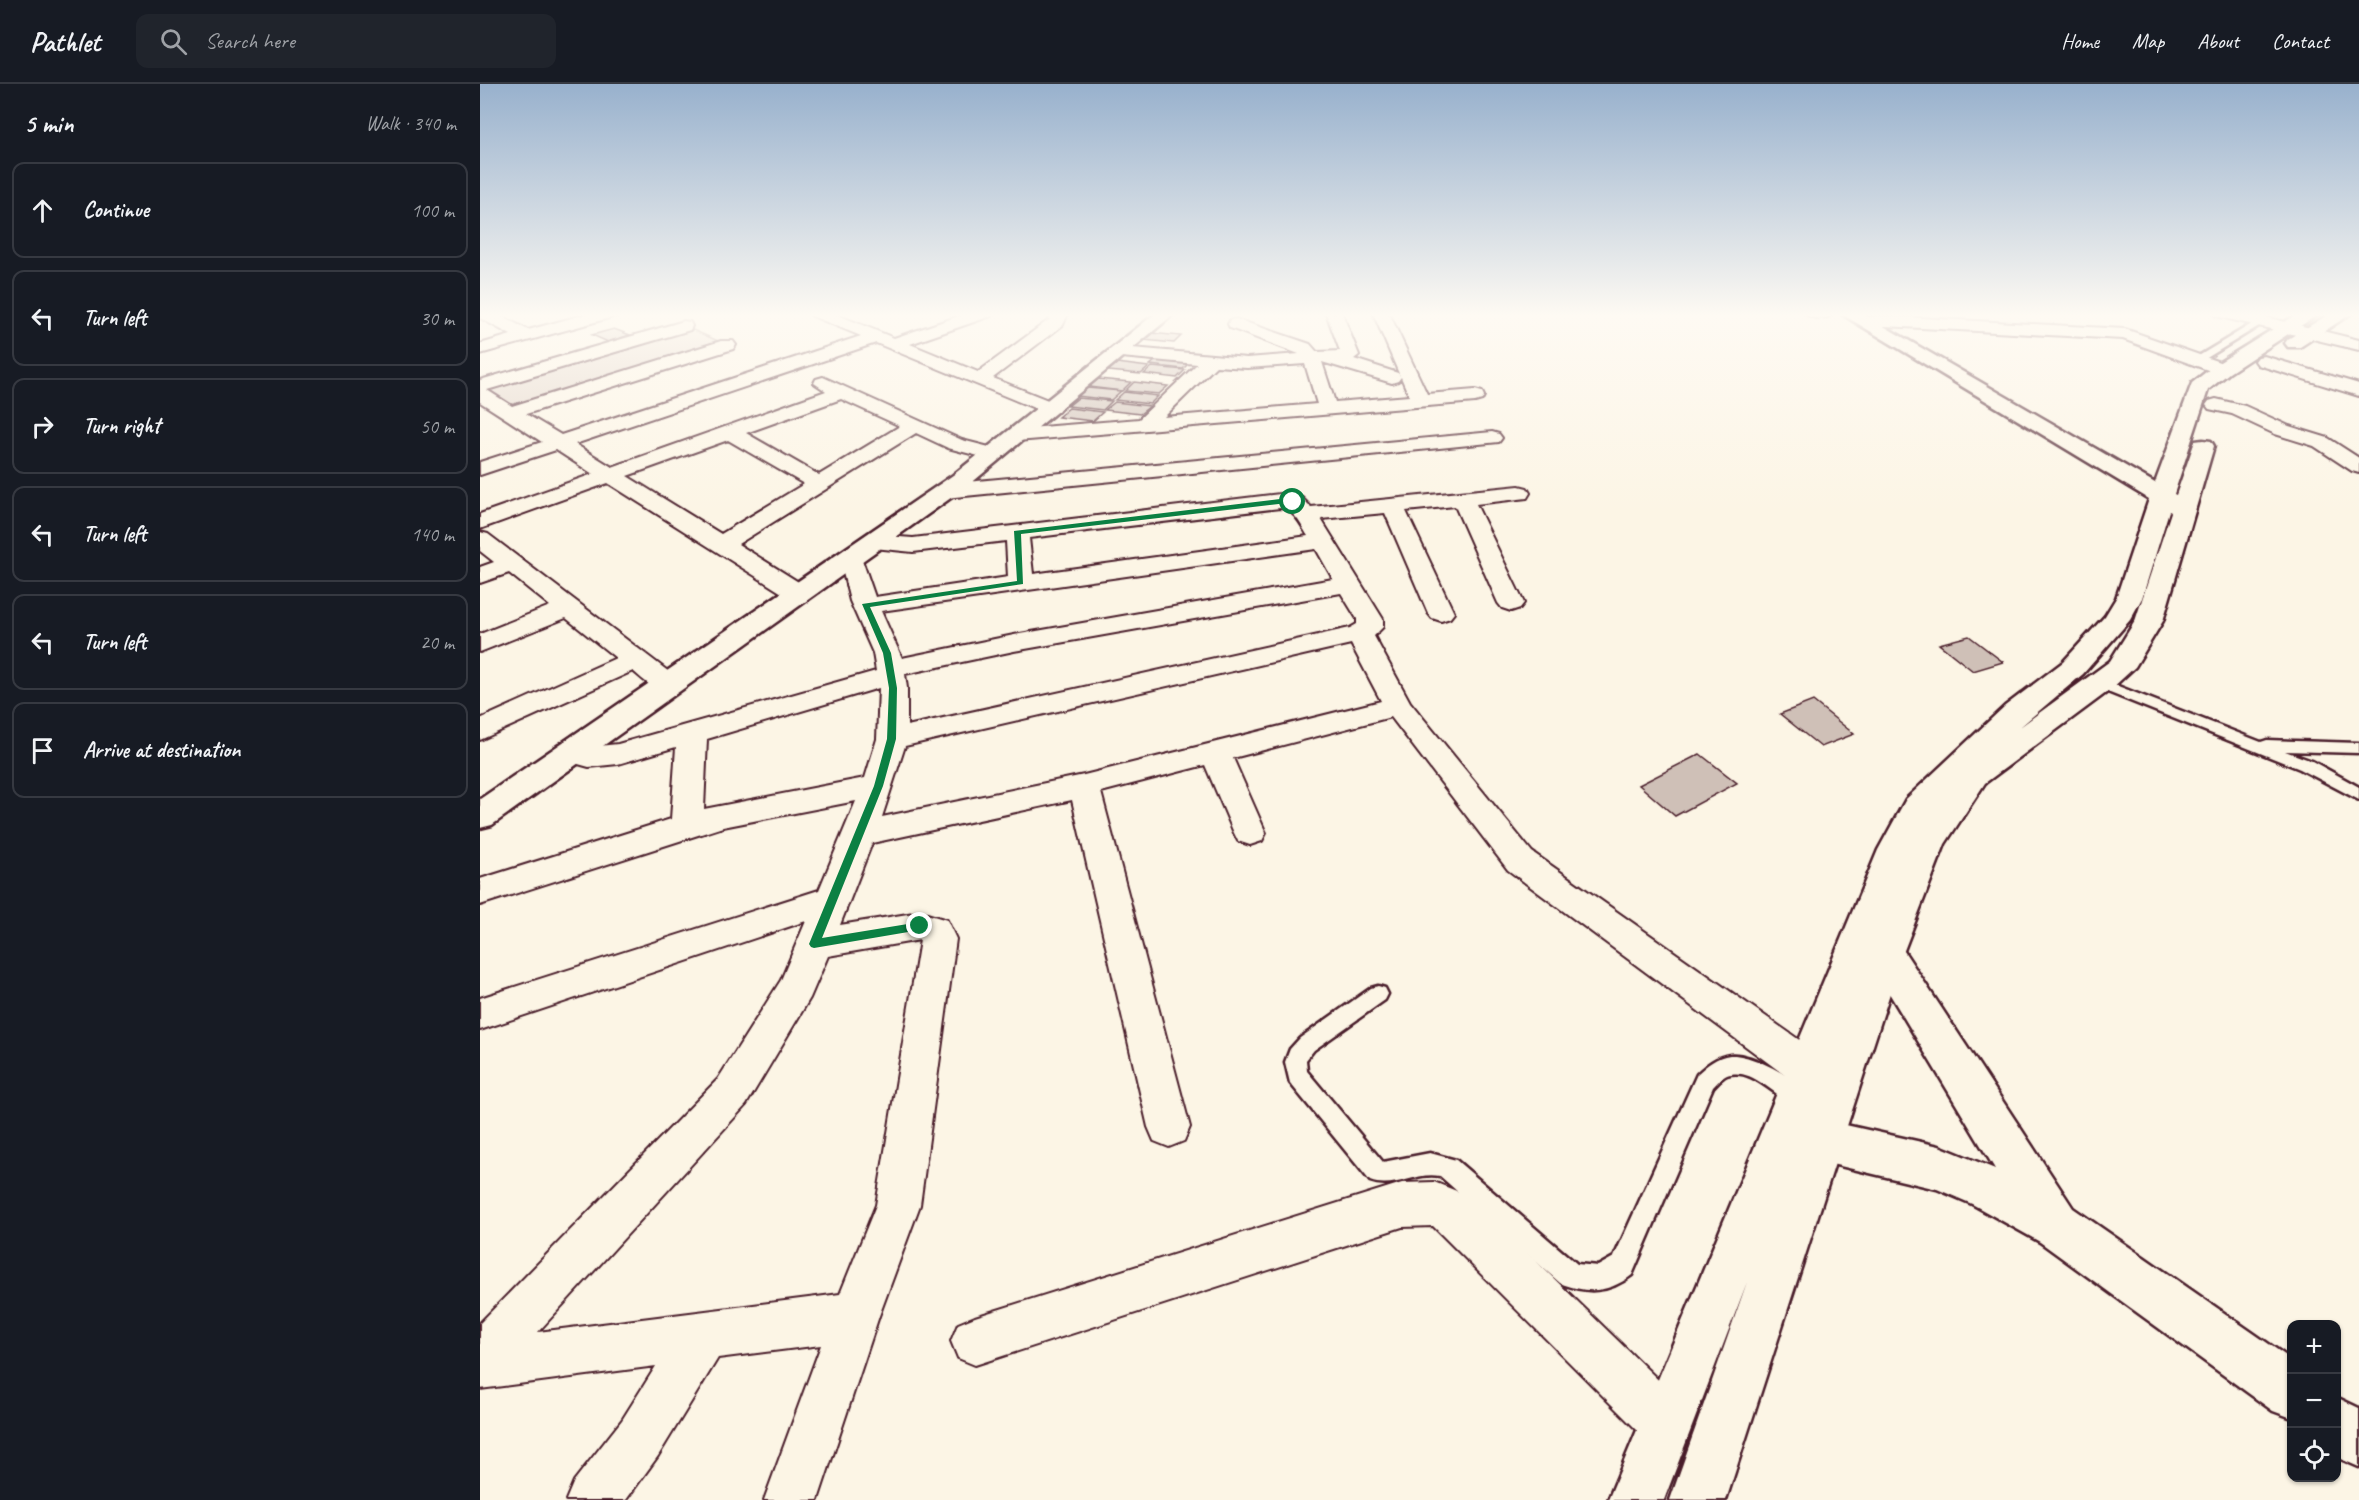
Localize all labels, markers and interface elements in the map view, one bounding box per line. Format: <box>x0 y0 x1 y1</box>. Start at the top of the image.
search box <box>136 14 556 68</box>
text: Pathlet <box>30 24 100 59</box>
icon: search <box>157 25 190 58</box>
text: Search here <box>205 27 295 55</box>
text: Home <box>2061 28 2099 54</box>
text: Map <box>2132 28 2164 54</box>
text: About <box>2197 28 2239 54</box>
text: Contact <box>2272 28 2329 54</box>
text: 5 min <box>24 107 73 140</box>
text: Walk · 340 m <box>366 111 456 136</box>
icon: ahead <box>26 194 59 227</box>
text: Continue <box>83 196 149 224</box>
text: 100 m <box>411 198 454 223</box>
icon: left <box>26 302 59 335</box>
text: Turn left <box>83 304 147 332</box>
text: 30 m <box>420 306 454 331</box>
icon: right <box>26 410 59 443</box>
text: Turn right <box>83 412 160 440</box>
text: 50 m <box>420 414 454 439</box>
route start <box>1279 488 1305 514</box>
icon: left <box>26 518 59 551</box>
text: Turn left <box>83 520 147 548</box>
text: 140 m <box>411 522 454 547</box>
icon: left <box>26 626 59 659</box>
text: Turn left <box>83 628 147 656</box>
text: 20 m <box>420 630 454 655</box>
icon: arrive <box>26 734 59 767</box>
text: Arrive at destination <box>83 736 240 764</box>
route end <box>906 912 932 938</box>
map controls <box>2287 1320 2341 1482</box>
button: + <box>2287 1320 2341 1374</box>
button: − <box>2287 1374 2341 1428</box>
button: locate <box>2287 1428 2341 1482</box>

